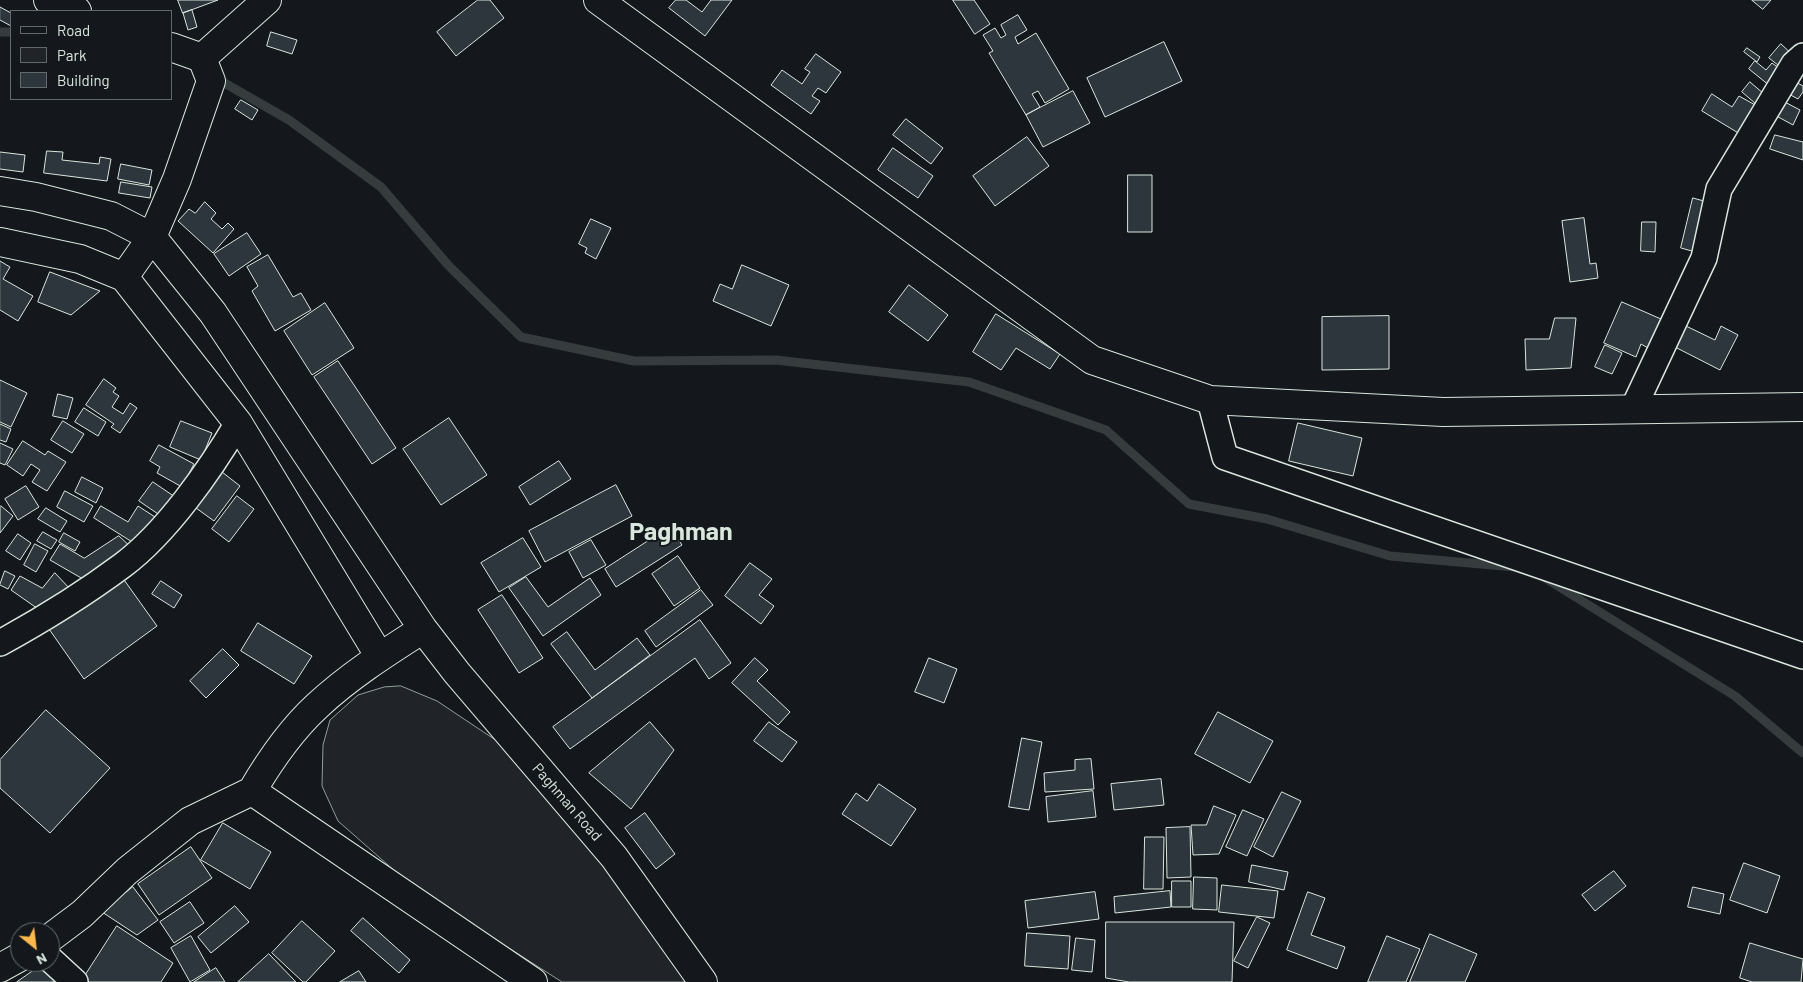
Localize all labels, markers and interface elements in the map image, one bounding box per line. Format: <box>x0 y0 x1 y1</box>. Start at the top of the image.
legend <box>10 10 172 100</box>
text: Road <box>57 21 90 39</box>
text: Park <box>57 46 86 64</box>
text: Building <box>57 71 110 89</box>
district label: Paghman <box>629 517 733 547</box>
street label: Paghman Road <box>528 760 606 844</box>
north arrow <box>10 922 60 972</box>
text: N <box>34 950 50 969</box>

